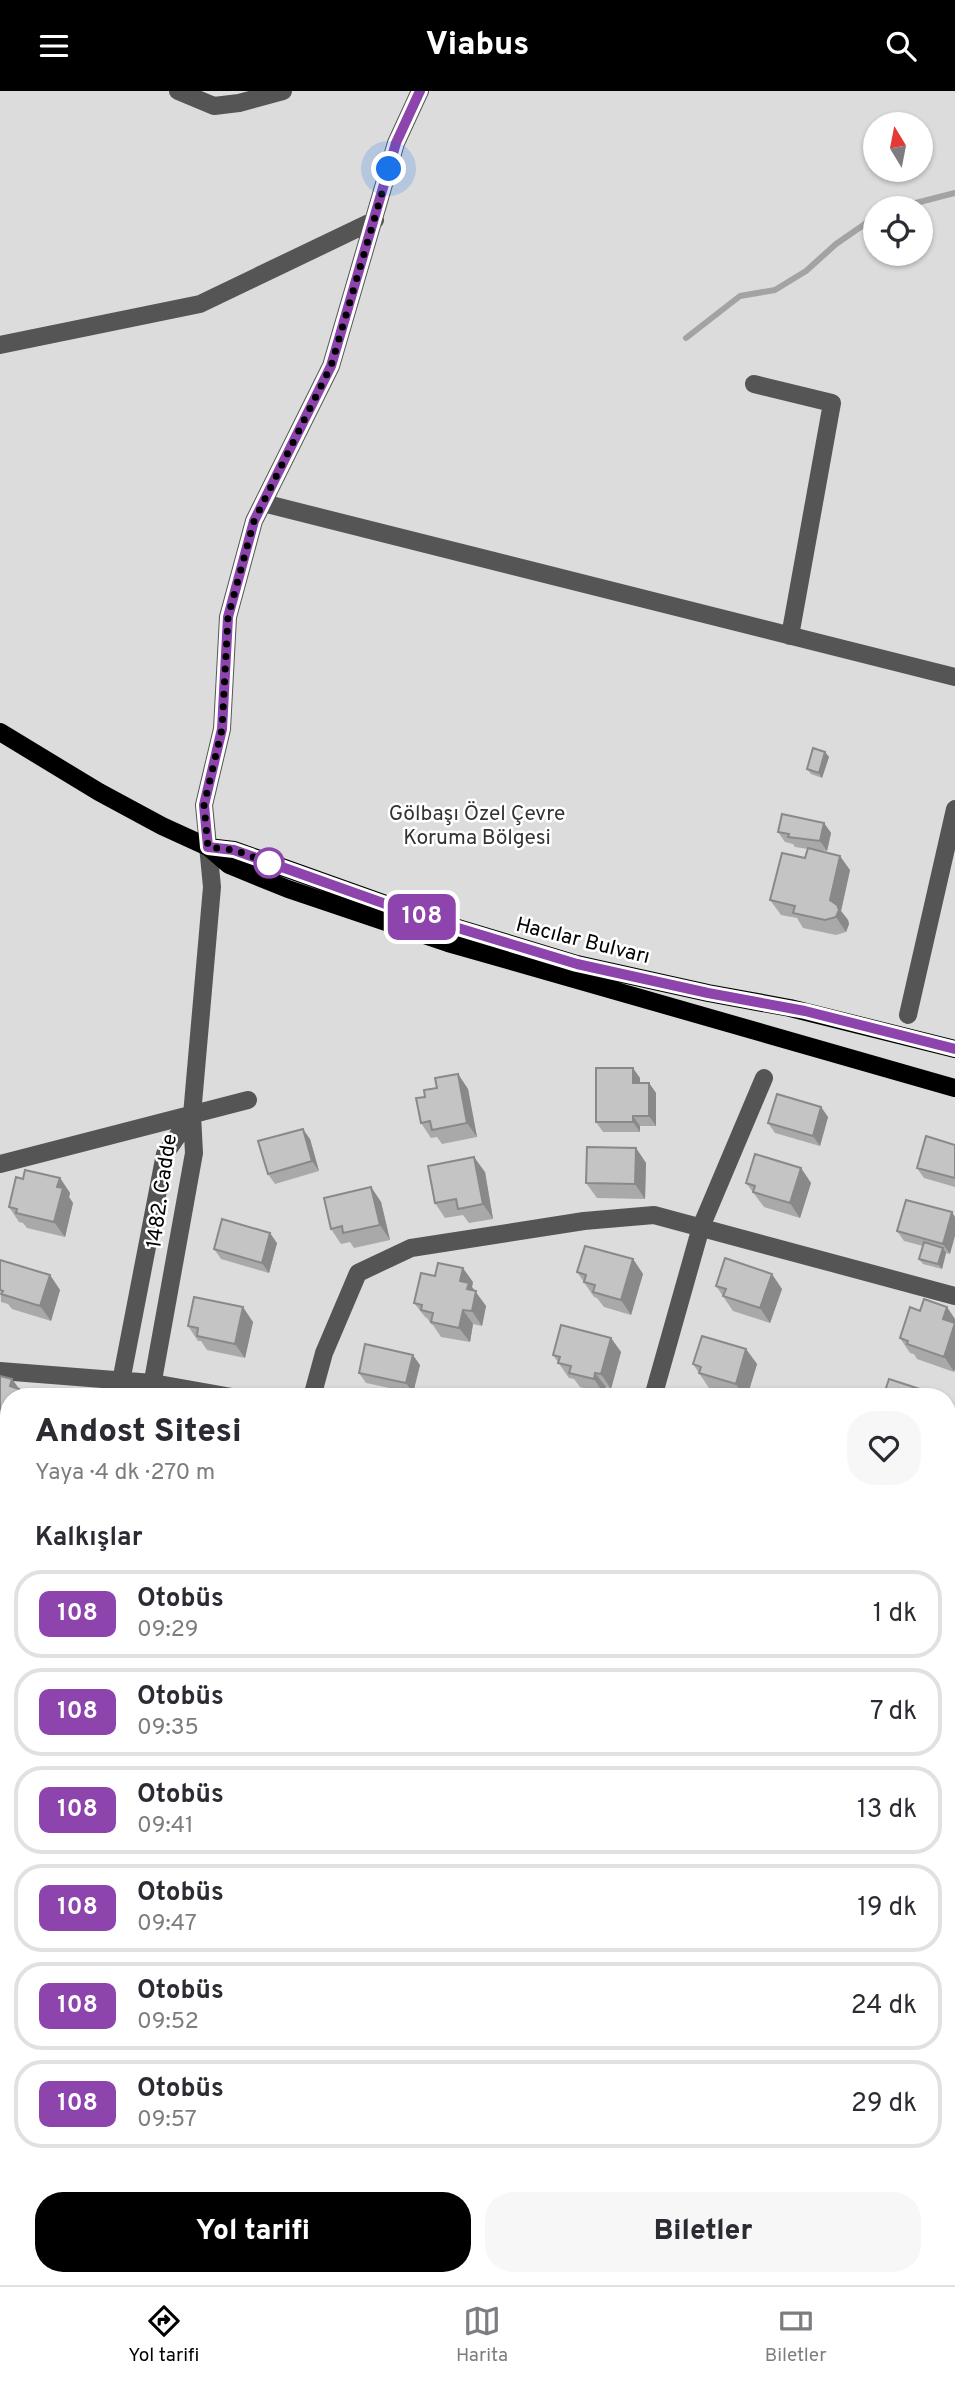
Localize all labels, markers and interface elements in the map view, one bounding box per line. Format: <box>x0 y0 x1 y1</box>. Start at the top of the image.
text: Viabus <box>426 26 529 66</box>
icon: menu <box>35 27 73 65</box>
icon: search <box>882 27 920 65</box>
north arrow <box>863 112 933 182</box>
map controls <box>863 112 933 266</box>
your location <box>371 151 406 186</box>
button: locate <box>863 196 933 266</box>
park label: Gölbaşı Özel Çevre Koruma Bölgesi <box>389 801 565 852</box>
unlabelled marker <box>254 848 284 878</box>
line badge: 108 <box>382 894 462 940</box>
text: 108 <box>402 902 442 932</box>
street label: Hacılar Bulvarı <box>513 912 653 971</box>
street label: 1482. Cadde <box>141 1132 184 1250</box>
button: heart <box>847 1411 921 1485</box>
text: Andost Sitesi <box>35 1412 242 1454</box>
text: Yaya · 4 dk · 270 m <box>35 1459 215 1488</box>
text: Kalkışlar <box>35 1522 143 1555</box>
text: Otobüs <box>137 1583 224 1616</box>
text: 1 dk <box>873 1598 917 1631</box>
text: 108 <box>57 1599 98 1629</box>
text: 09:29 <box>137 1616 198 1645</box>
text: Otobüs <box>137 1681 224 1714</box>
text: 7 dk <box>870 1696 917 1729</box>
text: 108 <box>57 1697 98 1727</box>
text: 09:35 <box>137 1714 199 1743</box>
text: Otobüs <box>137 1779 224 1812</box>
text: 13 dk <box>857 1794 917 1827</box>
text: 108 <box>57 1795 98 1825</box>
text: 09:41 <box>137 1812 194 1841</box>
text: Otobüs <box>137 1877 224 1910</box>
text: 19 dk <box>857 1892 917 1925</box>
text: 108 <box>57 1893 98 1923</box>
text: 09:47 <box>137 1910 197 1939</box>
text: Otobüs <box>137 1975 224 2008</box>
text: 24 dk <box>851 1990 917 2023</box>
text: 108 <box>57 1991 98 2021</box>
text: 09:52 <box>137 2008 199 2037</box>
text: Otobüs <box>137 2073 224 2106</box>
text: 29 dk <box>851 2088 917 2121</box>
text: 108 <box>57 2089 98 2119</box>
text: 09:57 <box>137 2106 197 2135</box>
button: Yol tarifi <box>35 2192 471 2272</box>
button: Biletler <box>485 2192 921 2272</box>
tab: Yol tarifi <box>128 2302 199 2368</box>
tab: Harita <box>456 2302 508 2368</box>
tab: Biletler <box>765 2302 827 2368</box>

